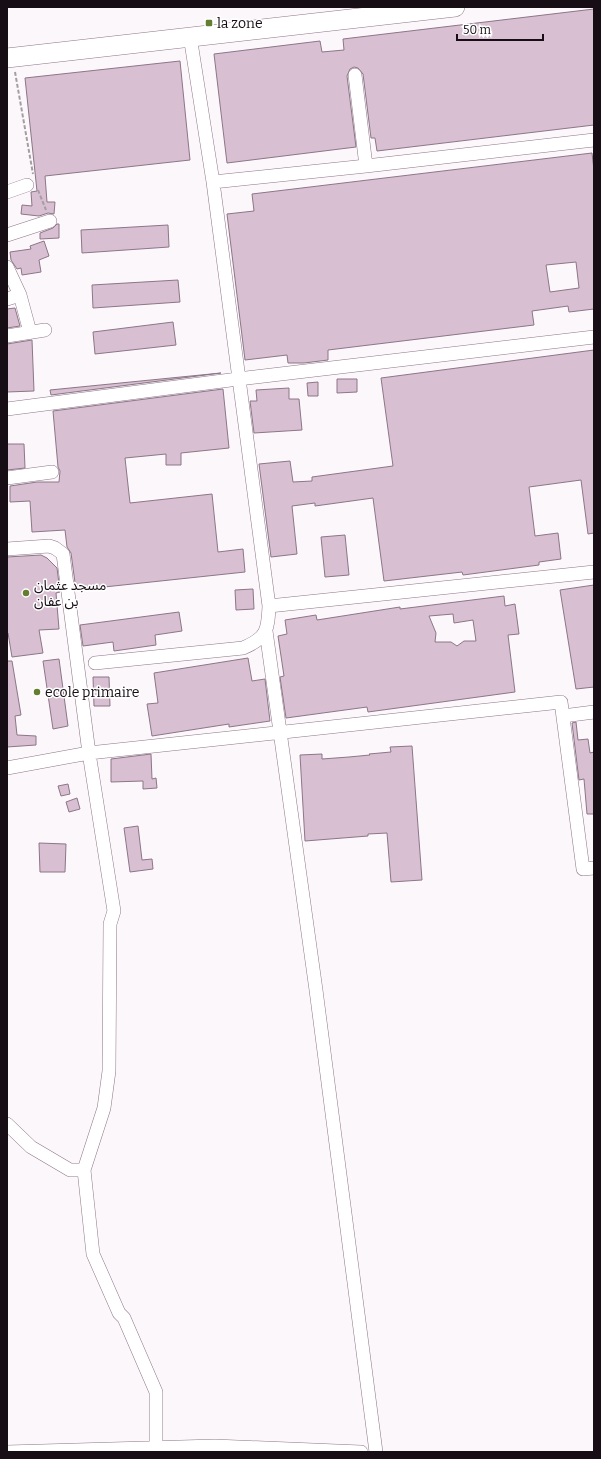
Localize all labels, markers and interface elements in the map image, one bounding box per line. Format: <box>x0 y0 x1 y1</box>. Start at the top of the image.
place label: la zone <box>217 15 263 32</box>
scale bar <box>457 16 543 42</box>
marker: la zone <box>204 18 214 28</box>
text: 50 m <box>463 23 492 37</box>
place label: مسجد عثمان بن عفان <box>34 577 106 610</box>
marker: مسجد عثمان بن عفان <box>21 588 31 598</box>
place label: ecole primaire <box>45 684 139 701</box>
marker: ecole primaire <box>32 687 42 697</box>

